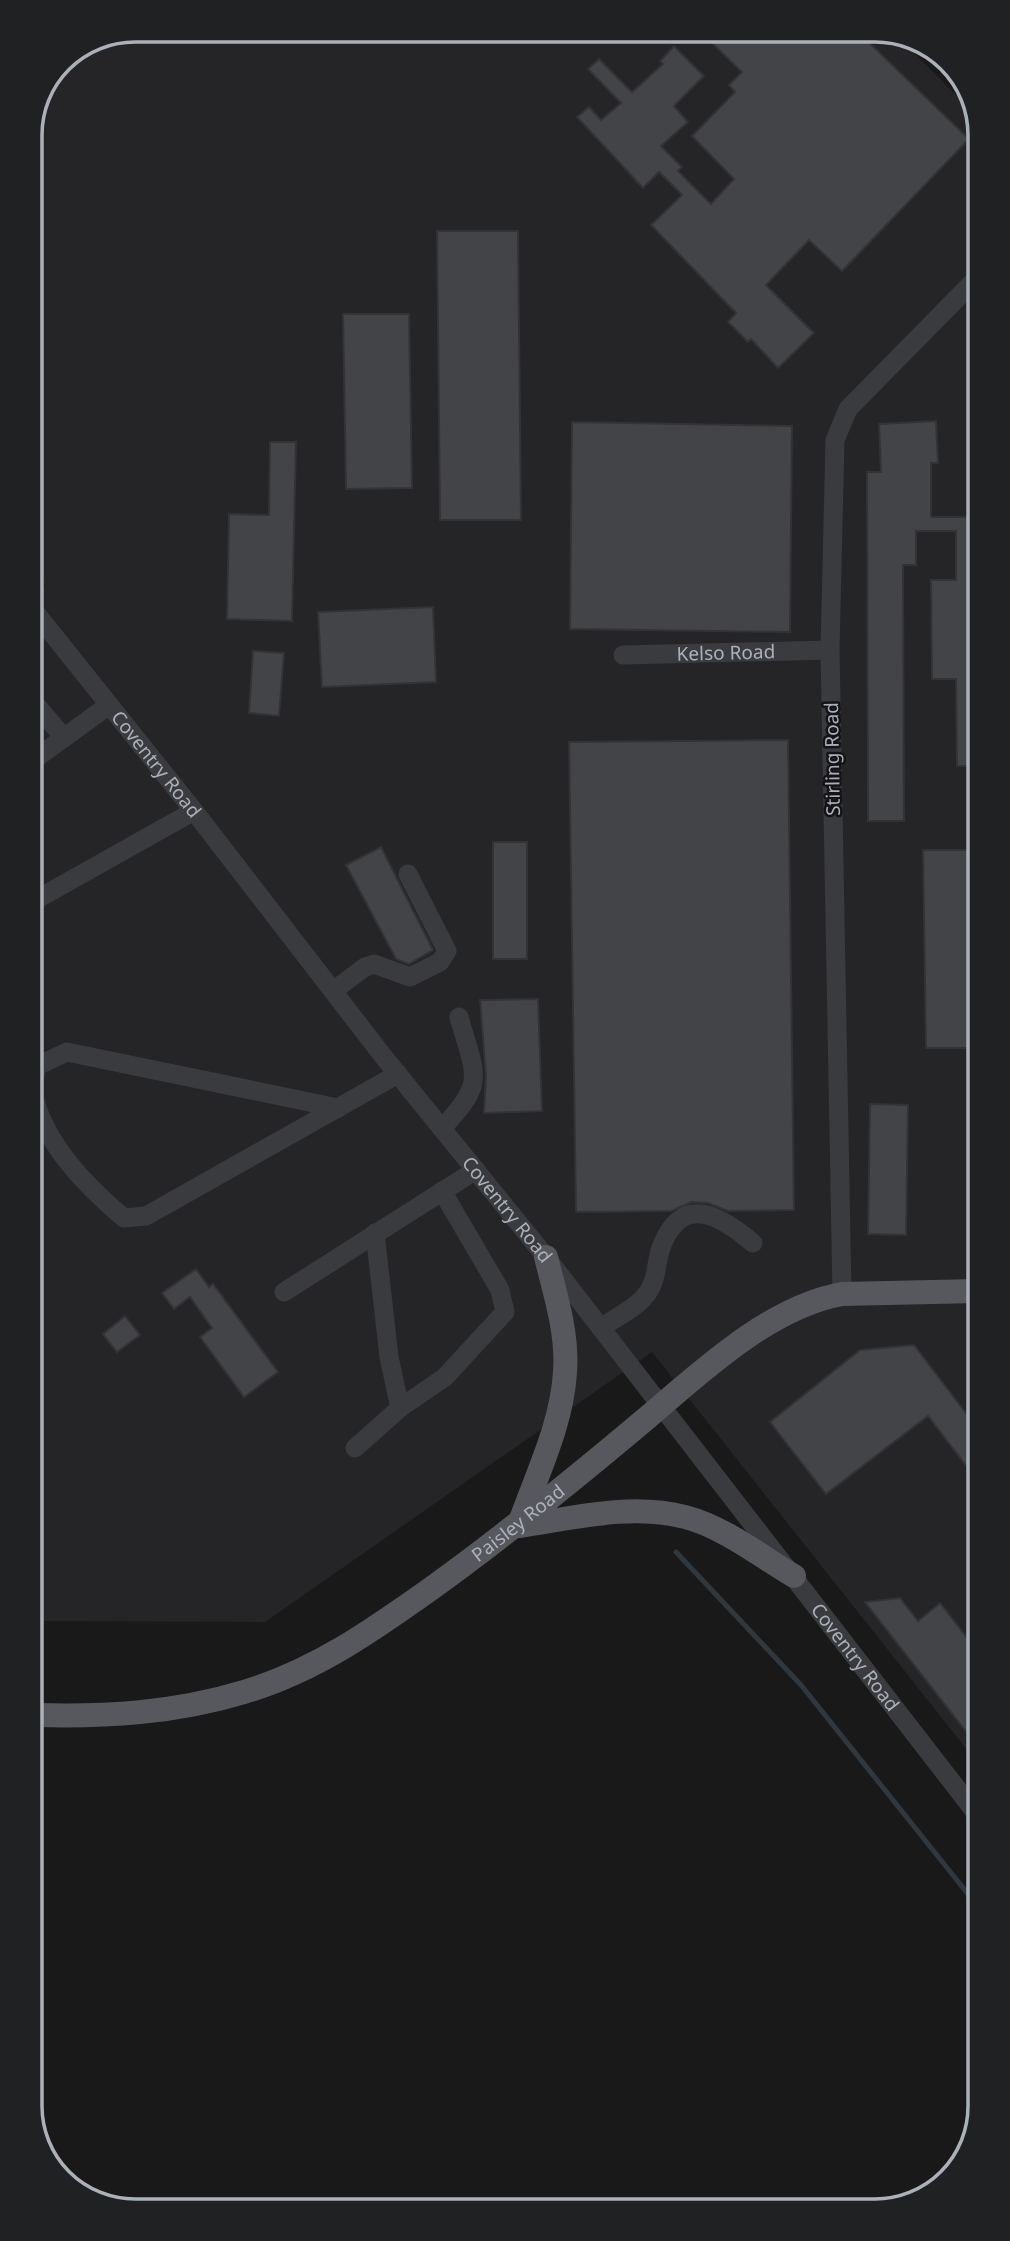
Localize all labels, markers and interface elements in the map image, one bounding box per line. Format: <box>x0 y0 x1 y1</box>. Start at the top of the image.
street label: Kelso Road <box>676 638 776 667</box>
street label: Stirling Road <box>818 702 846 816</box>
street label: Coventry Road <box>106 705 207 823</box>
street label: Coventry Road <box>456 1151 559 1268</box>
street label: Paisley Road <box>466 1478 570 1568</box>
street label: Coventry Road <box>805 1598 905 1717</box>

